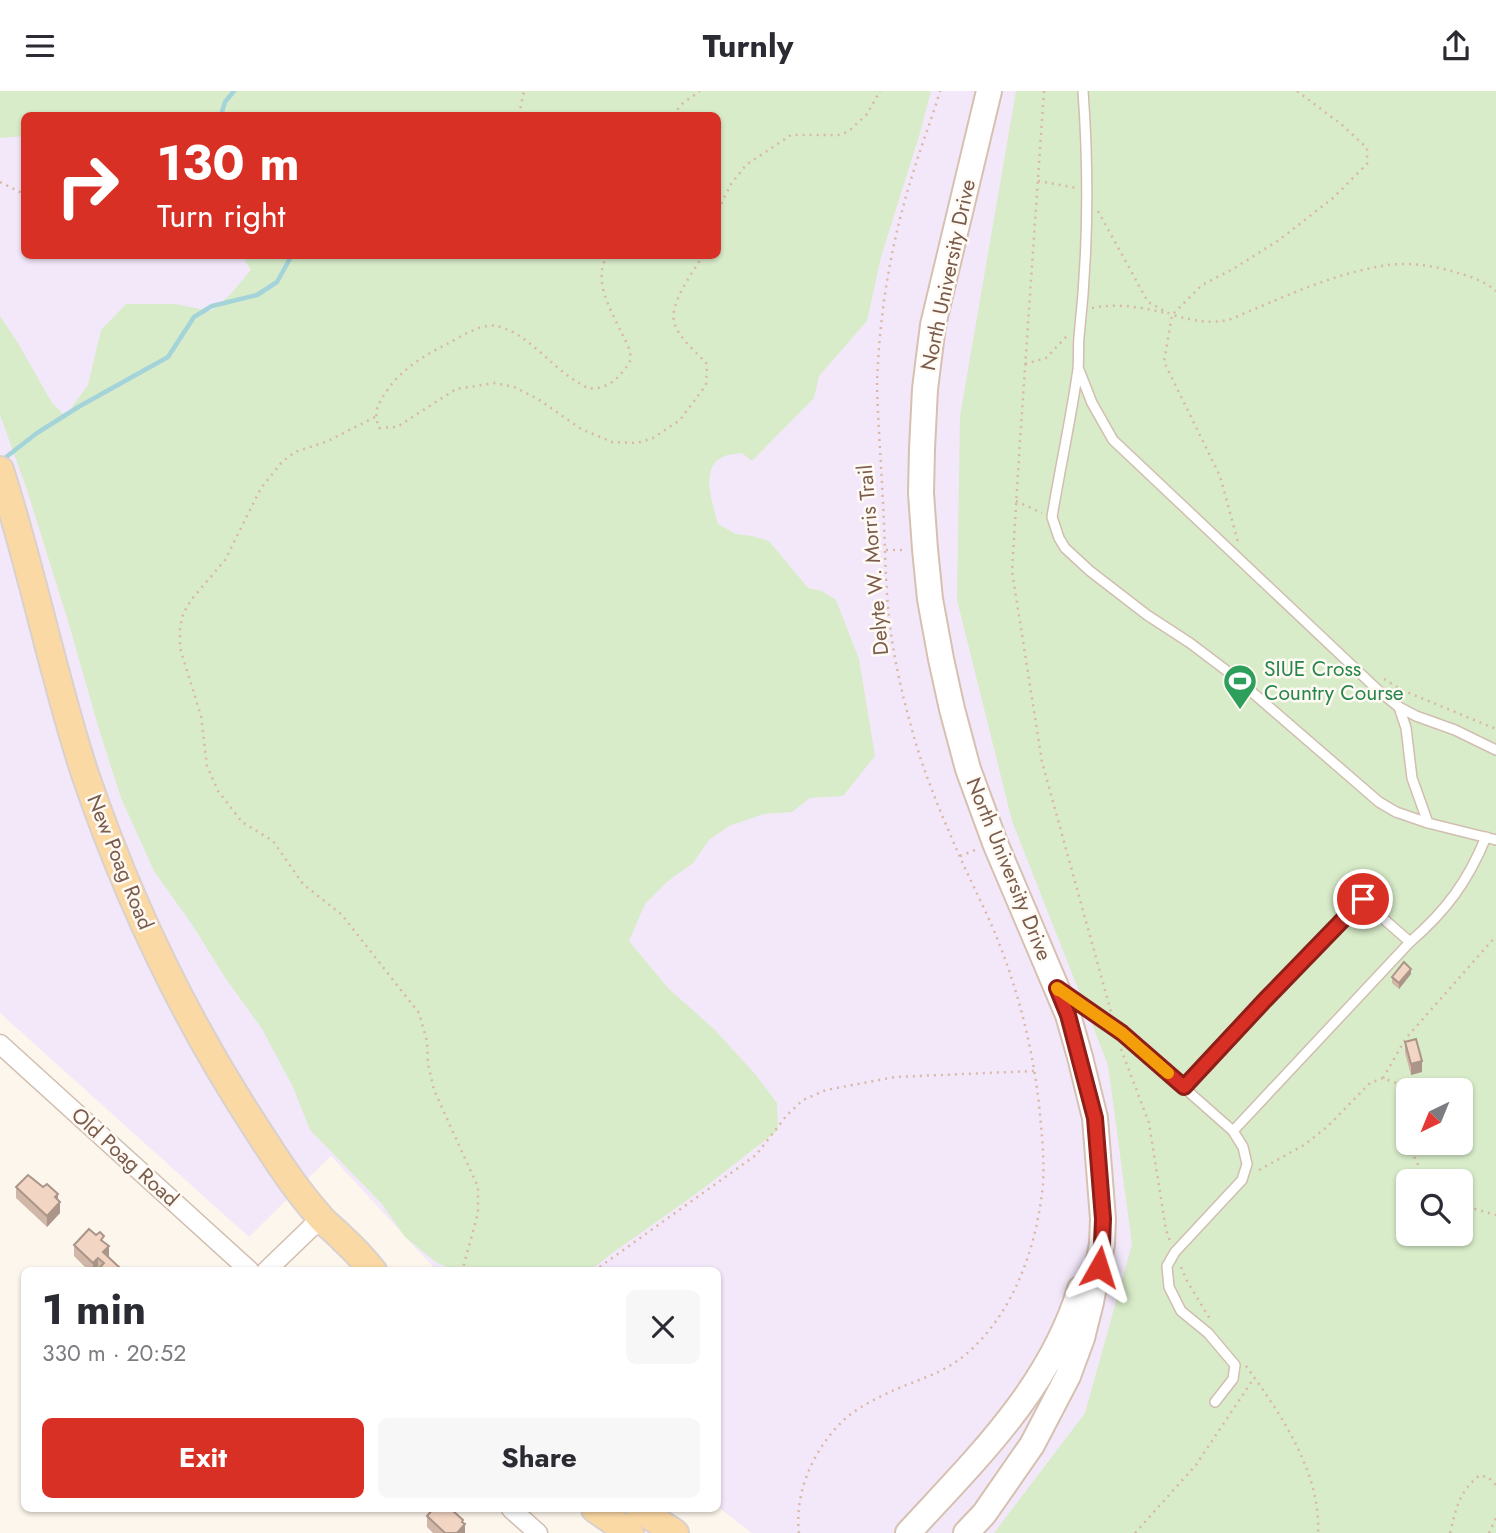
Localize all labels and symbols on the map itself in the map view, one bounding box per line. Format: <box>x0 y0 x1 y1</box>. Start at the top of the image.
street label: North University Drive <box>913 176 983 374</box>
street label: Delyte W. Morris Trail <box>850 463 896 657</box>
place label: SIUE Cross Country Course <box>1264 654 1404 708</box>
sports icon: SIUE Cross Country Course <box>1221 662 1259 711</box>
street label: North University Drive <box>959 773 1060 965</box>
street label: New Poag Road <box>79 790 161 934</box>
pin <box>1333 869 1393 929</box>
north arrow <box>1396 1078 1474 1155</box>
street label: Old Poag Road <box>65 1100 185 1214</box>
position arrow <box>1062 1230 1136 1304</box>

